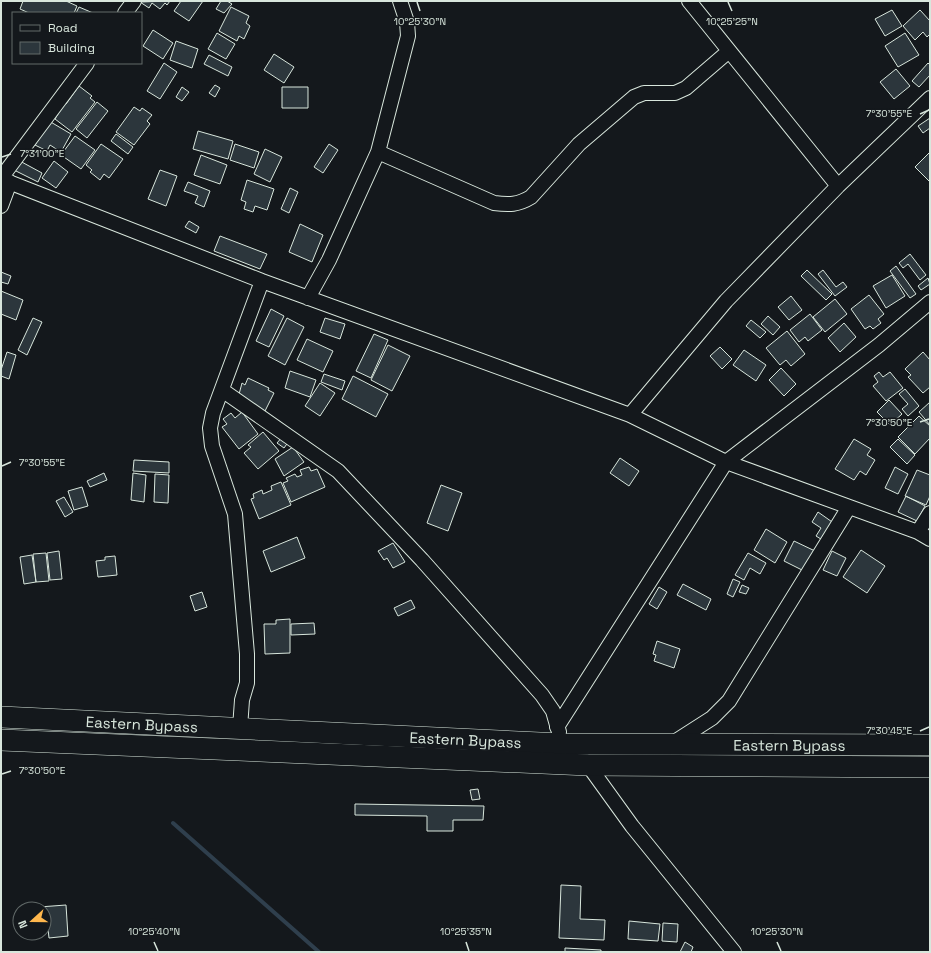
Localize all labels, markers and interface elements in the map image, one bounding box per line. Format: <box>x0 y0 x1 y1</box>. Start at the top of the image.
legend <box>12 12 142 64</box>
text: 10°25'30"N <box>394 15 446 28</box>
text: 10°25'25"N <box>706 15 758 28</box>
text: Road <box>48 20 77 36</box>
text: Building <box>48 40 95 56</box>
text: 7°30'55"E <box>866 107 912 120</box>
text: 7°31'00"E <box>20 147 65 160</box>
text: 7°30'50"E <box>866 416 913 429</box>
text: 7°30'55"E <box>19 456 65 469</box>
street label: Eastern Bypass <box>85 712 198 736</box>
text: 7°30'45"E <box>866 724 912 737</box>
street label: Eastern Bypass <box>409 727 522 752</box>
street label: Eastern Bypass <box>733 735 846 754</box>
text: 7°30'50"E <box>19 764 66 777</box>
north arrow <box>12 901 52 941</box>
text: N <box>15 919 31 931</box>
text: 10°25'40"N <box>128 925 180 938</box>
text: 10°25'35"N <box>440 925 492 938</box>
text: 10°25'30"N <box>751 925 803 938</box>

